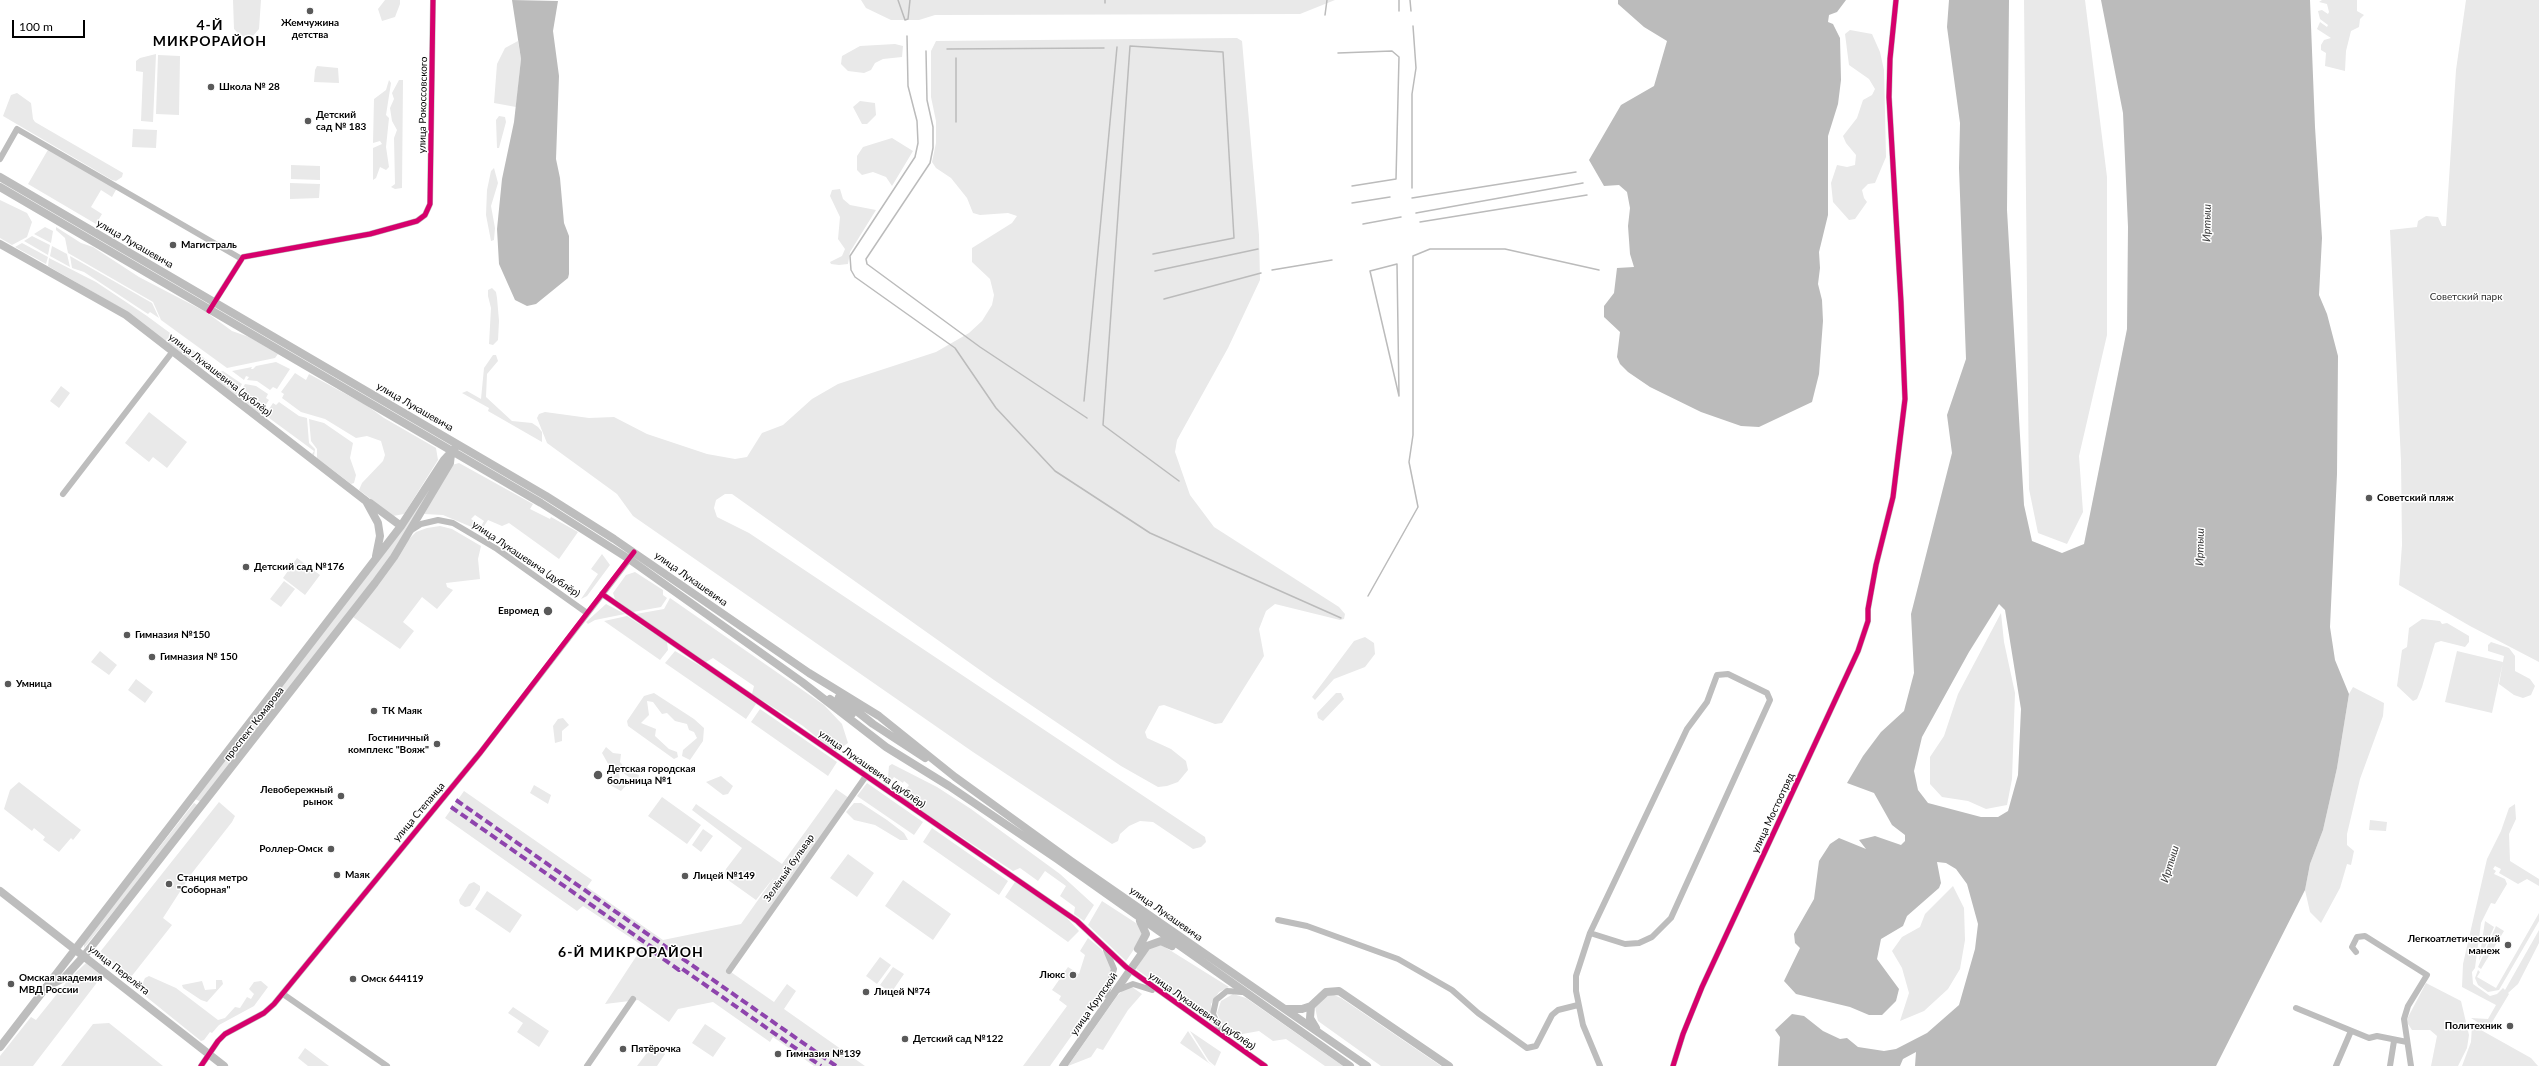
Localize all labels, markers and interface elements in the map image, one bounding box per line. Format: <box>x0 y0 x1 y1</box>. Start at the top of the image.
marker: Жемчужина детства <box>305 6 315 16</box>
scale bar <box>14 12 87 38</box>
district label: 4-Й МИКРОРАЙОН <box>153 17 267 50</box>
place label: Жемчужина детства <box>281 17 339 40</box>
text: 100 m <box>19 19 53 34</box>
street label: улица Рокоссовского <box>416 56 430 154</box>
place label: Школа № 28 <box>219 81 280 93</box>
marker: Школа № 28 <box>206 82 216 92</box>
place label: Детский сад № 183 <box>316 109 366 132</box>
marker: Детский сад № 183 <box>303 116 313 126</box>
water label: Иртыш <box>2200 204 2214 242</box>
street label: улица Лукашевича <box>94 217 176 271</box>
place label: Магистраль <box>181 239 237 251</box>
marker: Магистраль <box>168 240 178 250</box>
park label: Советский парк <box>2430 291 2502 303</box>
street label: улица Лукашевича (дублёр) <box>166 331 274 419</box>
street label: улица Лукашевича <box>374 380 456 434</box>
place label: Советский пляж <box>2377 492 2454 504</box>
marker: Советский пляж <box>2364 493 2374 503</box>
street label: улица Лукашевича (дублёр) <box>470 518 582 600</box>
water label: Иртыш <box>2193 528 2207 566</box>
street label: улица Лукашевича <box>652 549 730 609</box>
place label: Детский сад №176 <box>254 561 344 573</box>
marker: Детский сад №176 <box>241 562 251 572</box>
place label: Евромед <box>498 605 539 617</box>
marker: Евромед <box>542 605 554 617</box>
place label: Гимназия №150 <box>135 629 210 641</box>
marker: Гимназия №150 <box>122 630 132 640</box>
place label: Гимназия № 150 <box>160 651 237 663</box>
marker: Гимназия № 150 <box>147 652 157 662</box>
place label: Умница <box>16 678 52 690</box>
marker: Умница <box>3 679 13 689</box>
street label: проспект Комарова <box>221 685 287 763</box>
place label: ТК Маяк <box>382 705 422 717</box>
marker: ТК Маяк <box>369 706 379 716</box>
street label: улица Лукашевича (дублёр) <box>816 727 928 811</box>
place label: Гостиничный комплекс "Вояж" <box>348 732 429 756</box>
marker: Гостиничный комплекс "Вояж" <box>432 739 442 749</box>
place label: Детская городская больница №1 <box>607 763 696 786</box>
marker: Детская городская больница №1 <box>592 769 604 781</box>
street label: улица Мостоотряд <box>1749 771 1797 855</box>
street label: улица Степанца <box>391 780 447 844</box>
place label: Левобережный рынок <box>260 784 333 808</box>
marker: Левобережный рынок <box>336 791 346 801</box>
street label: Зелёный бульвар <box>761 832 817 904</box>
place label: Роллер-Омск <box>259 843 323 855</box>
marker: Роллер-Омск <box>326 844 336 854</box>
water label: Иртыш <box>2158 844 2182 884</box>
place label: Маяк <box>345 869 370 881</box>
marker: Маяк <box>332 870 342 880</box>
place label: Лицей №149 <box>693 870 755 882</box>
marker: Лицей №149 <box>680 871 690 881</box>
place label: Станция метро "Соборная" <box>177 872 248 896</box>
marker: Станция метро "Соборная" <box>164 879 174 889</box>
street label: улица Лукашевича <box>1127 884 1205 944</box>
place label: Легкоатлетический манеж <box>2408 933 2500 956</box>
marker: Легкоатлетический манеж <box>2503 940 2513 950</box>
street label: улица Перелёта <box>86 942 152 998</box>
district label: 6-Й МИКРОРАЙОН <box>558 944 704 960</box>
place label: Люкс <box>1040 969 1065 981</box>
street label: улица Лукашевича (дублёр) <box>1146 969 1258 1053</box>
street label: улица Крупской <box>1068 970 1120 1038</box>
marker: Люкс <box>1068 970 1078 980</box>
place label: Омская академия МВД России <box>19 972 102 996</box>
place label: Омск 644119 <box>361 973 424 985</box>
marker: Омск 644119 <box>348 974 358 984</box>
marker: Омская академия МВД России <box>6 979 16 989</box>
place label: Лицей №74 <box>874 986 930 998</box>
marker: Лицей №74 <box>861 987 871 997</box>
place label: Политехник <box>2445 1020 2502 1032</box>
marker: Политехник <box>2505 1021 2515 1031</box>
place label: Детский сад №122 <box>913 1033 1003 1045</box>
marker: Детский сад №122 <box>900 1034 910 1044</box>
place label: Пятёрочка <box>631 1043 681 1055</box>
marker: Пятёрочка <box>618 1044 628 1054</box>
place label: Гимназия №139 <box>786 1048 861 1060</box>
marker: Гимназия №139 <box>773 1049 783 1059</box>

